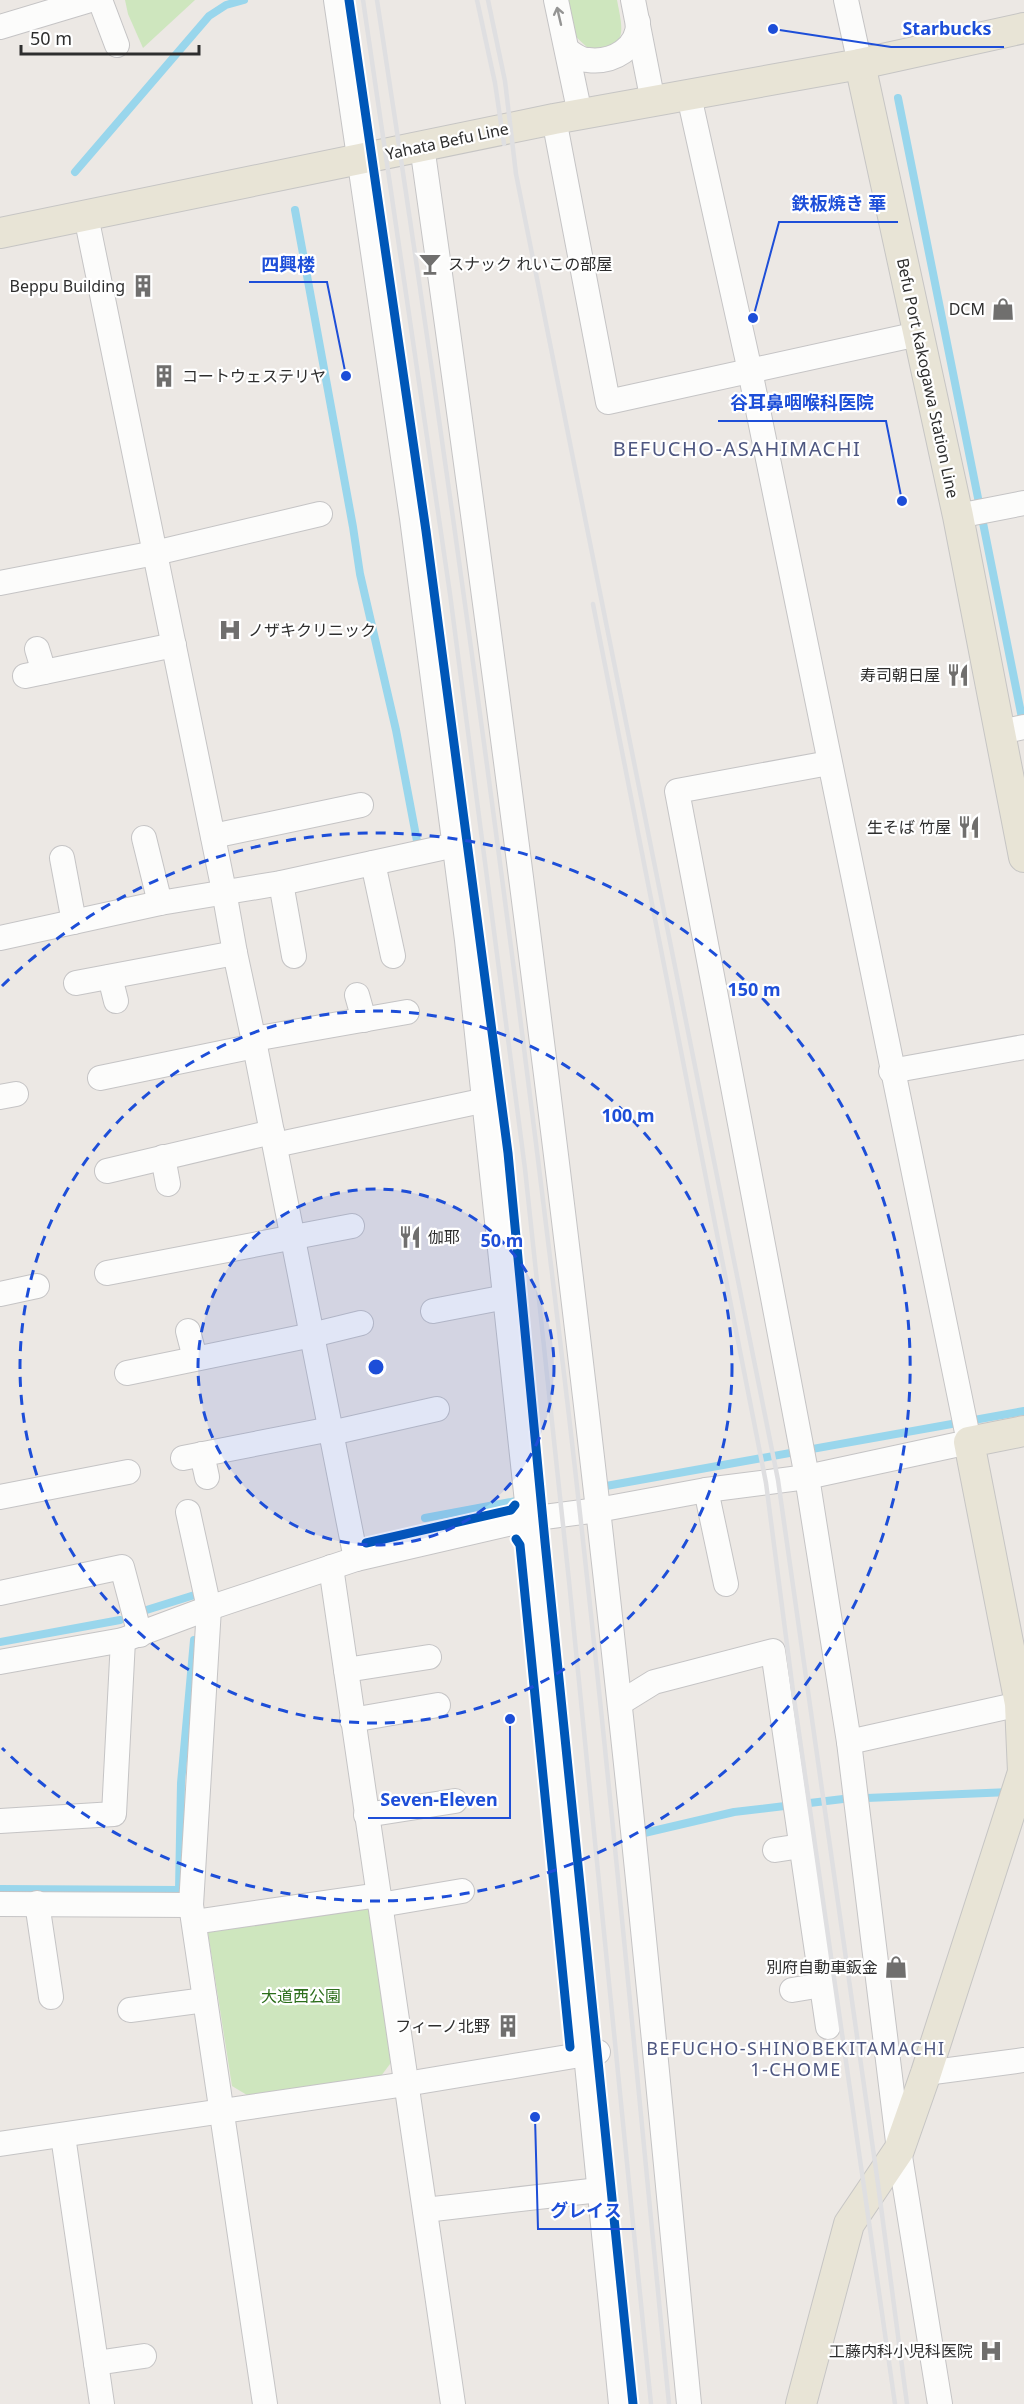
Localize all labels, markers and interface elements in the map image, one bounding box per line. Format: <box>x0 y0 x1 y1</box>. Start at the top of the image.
one-way arrow <box>553 7 565 26</box>
callout: Starbucks <box>891 11 1004 47</box>
text: Starbucks <box>902 16 992 40</box>
scale bar <box>21 18 200 56</box>
text: 50 m <box>30 26 72 50</box>
street label: Yahata Befu Line <box>383 117 511 165</box>
callout: 鉄板焼き 華 <box>779 186 898 222</box>
text: 鉄板焼き 華 <box>791 191 886 215</box>
callout: 四興楼 <box>249 246 327 282</box>
bar icon: スナック れいこの部屋 <box>417 251 443 277</box>
text: 四興楼 <box>261 252 315 276</box>
place label: スナック れいこの部屋 <box>448 253 612 275</box>
street label: Befu Port Kakogawa Station Line <box>892 256 964 500</box>
building icon: Beppu Building <box>130 273 156 299</box>
place label: Beppu Building <box>10 275 125 297</box>
shop icon: DCM <box>990 296 1016 322</box>
place label: DCM <box>949 298 985 320</box>
building icon: コートウェステリヤ <box>151 363 177 389</box>
place label: コートウェステリヤ <box>182 365 326 387</box>
callout: 谷耳鼻咽喉科医院 <box>718 385 886 421</box>
text: 谷耳鼻咽喉科医院 <box>730 390 874 414</box>
district label: BEFUCHO-ASAHIMACHI <box>613 435 861 462</box>
hospital icon: ノザキクリニック <box>217 617 243 643</box>
place label: ノザキクリニック <box>248 619 376 641</box>
restaurant icon: 寿司朝日屋 <box>945 662 971 688</box>
place label: 寿司朝日屋 <box>860 664 940 686</box>
restaurant icon: 生そば 竹屋 <box>956 814 982 840</box>
place label: 生そば 竹屋 <box>867 816 951 838</box>
text: 150 m <box>727 977 781 1001</box>
text: 100 m <box>601 1103 655 1127</box>
restaurant icon: 伽耶 <box>397 1224 423 1250</box>
place label: 伽耶 <box>428 1226 460 1248</box>
text: 50 m <box>481 1228 523 1252</box>
centre of rings <box>366 1357 386 1377</box>
callout: Seven-Eleven <box>368 1782 510 1818</box>
text: Seven-Eleven <box>380 1787 498 1811</box>
shop icon: 別府自動車鈑金 <box>883 1954 909 1980</box>
place label: 別府自動車鈑金 <box>766 1956 878 1978</box>
park label: 大道西公園 <box>261 1985 341 2007</box>
building icon: フィーノ北野 <box>495 2013 521 2039</box>
place label: フィーノ北野 <box>395 2015 490 2037</box>
district label: BEFUCHO-SHINOBEKITAMACHI 1-CHOME <box>646 2036 946 2081</box>
callout: グレイス <box>538 2193 634 2229</box>
text: グレイス <box>550 2198 622 2222</box>
hospital icon: 工藤内科小児科医院 <box>978 2338 1004 2364</box>
place label: 工藤内科小児科医院 <box>829 2340 973 2362</box>

